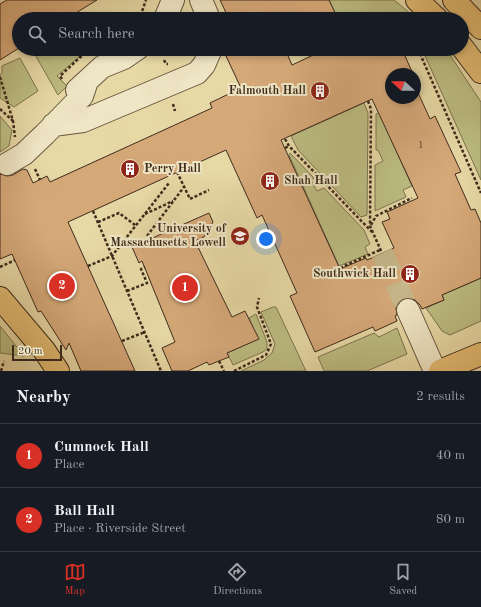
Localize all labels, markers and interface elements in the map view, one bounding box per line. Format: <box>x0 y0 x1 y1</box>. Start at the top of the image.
search box <box>12 12 469 56</box>
icon: search <box>26 23 48 45</box>
text: Search here <box>58 27 135 42</box>
north arrow <box>385 68 421 104</box>
building icon: Falmouth Hall <box>309 80 331 102</box>
place label: Falmouth Hall <box>228 85 306 97</box>
house number: 1 <box>418 140 424 150</box>
building icon: Perry Hall <box>119 158 141 180</box>
place label: Perry Hall <box>144 163 201 175</box>
building icon: Shah Hall <box>259 170 281 192</box>
place label: Shah Hall <box>284 175 338 187</box>
place label: University of Massachusetts Lowell <box>110 223 227 249</box>
school or university icon: University of Massachusetts Lowell <box>229 225 251 247</box>
your location <box>256 229 276 249</box>
building icon: Southwick Hall <box>399 263 421 285</box>
place label: Southwick Hall <box>313 268 396 280</box>
pin: 2 <box>49 271 75 301</box>
pin: 1 <box>172 273 198 303</box>
scale bar <box>12 343 62 362</box>
text: 20 m <box>18 346 43 357</box>
text: Nearby <box>16 389 71 406</box>
text: 2 results <box>416 390 465 403</box>
text: Cumnock Hall <box>54 440 149 455</box>
text: 1 <box>25 449 33 462</box>
text: 40 m <box>436 449 465 462</box>
text: Place <box>54 458 84 471</box>
text: Ball Hall <box>54 504 115 519</box>
text: 2 <box>25 513 33 526</box>
text: 80 m <box>436 513 465 526</box>
text: Place · Riverside Street <box>54 522 186 535</box>
tab: Map <box>64 561 86 599</box>
tab: Directions <box>213 561 262 599</box>
tab: Saved <box>389 561 417 599</box>

